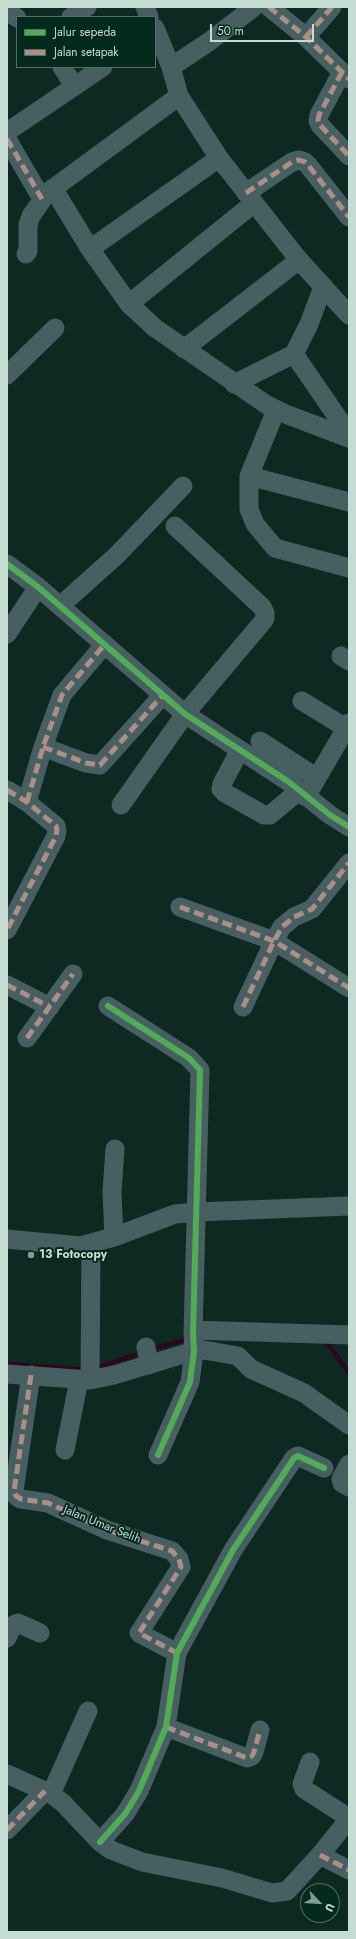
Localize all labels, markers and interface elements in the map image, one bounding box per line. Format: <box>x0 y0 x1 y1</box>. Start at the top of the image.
legend <box>16 16 156 68</box>
scale bar <box>212 16 316 42</box>
text: 50 m <box>217 22 244 40</box>
text: Jalur sepeda <box>54 23 116 41</box>
text: Jalan setapak <box>54 43 119 61</box>
place label: 13 Fotocopy <box>39 1248 107 1262</box>
marker: 13 Fotocopy <box>26 1250 36 1260</box>
street label: Jalan Umar Selih <box>61 1503 143 1547</box>
north arrow <box>300 1883 340 1923</box>
text: U <box>321 1901 339 1915</box>

